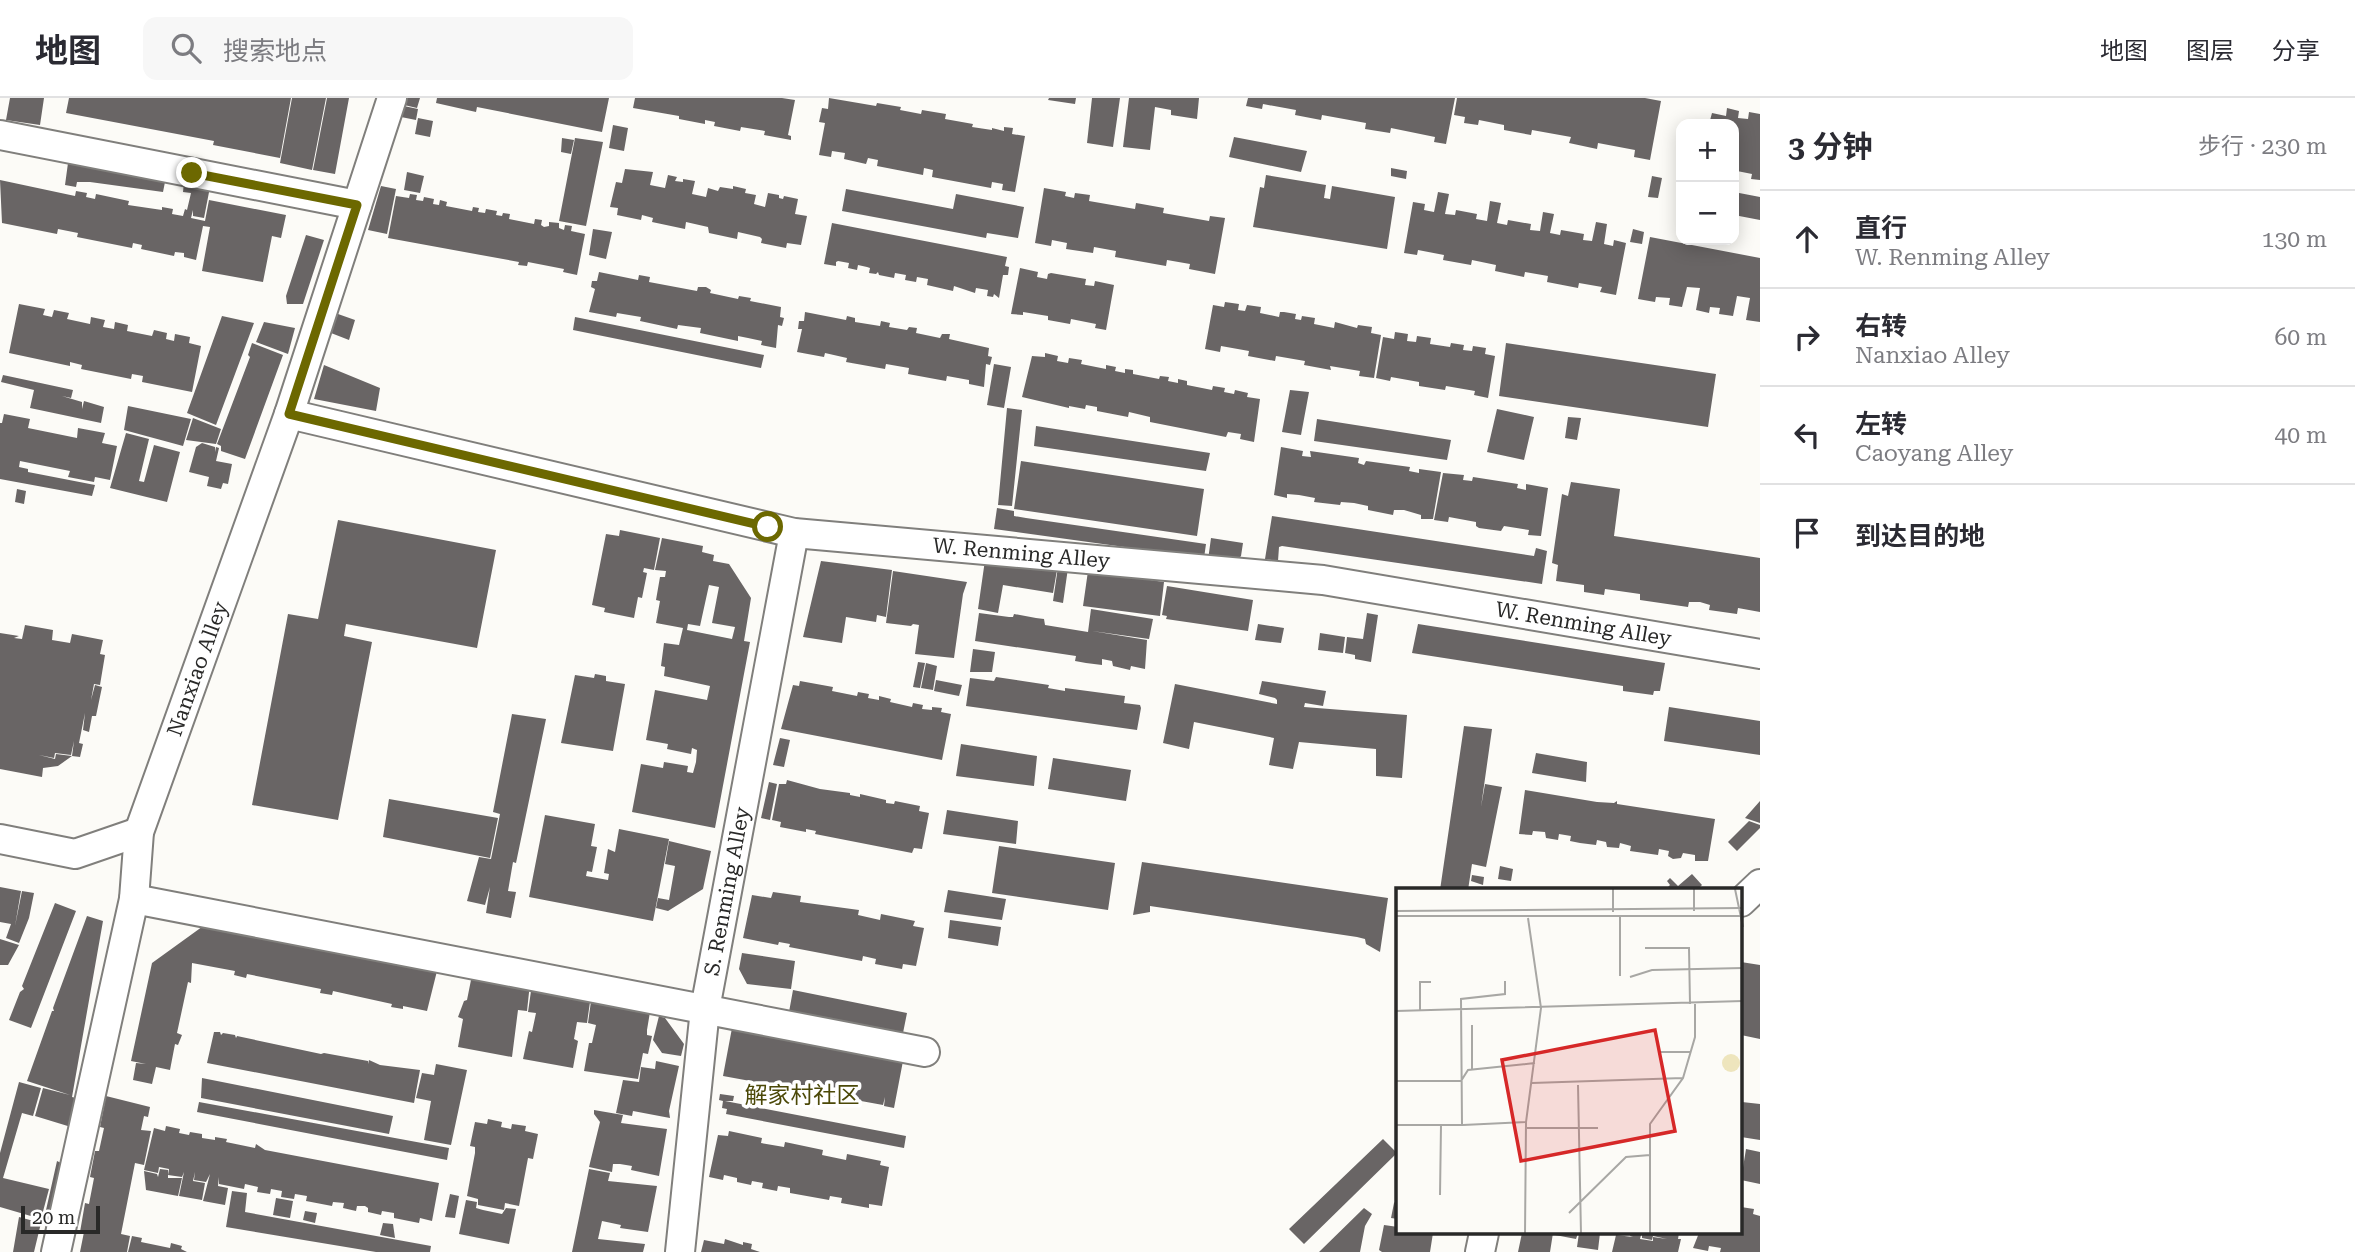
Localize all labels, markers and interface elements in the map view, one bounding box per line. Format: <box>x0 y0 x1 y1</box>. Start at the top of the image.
search box <box>143 17 633 80</box>
icon: search <box>167 29 205 67</box>
text: 地图 <box>35 31 101 70</box>
text: 搜索地点 <box>223 36 327 66</box>
text: 地图 <box>2100 37 2148 65</box>
text: 图层 <box>2186 37 2234 65</box>
text: 分享 <box>2272 37 2320 65</box>
map controls <box>1676 119 1739 245</box>
button: + <box>1676 119 1739 182</box>
text: 3 分钟 <box>1788 129 1872 164</box>
text: 步行 · 230 m <box>2198 133 2327 160</box>
route end <box>176 157 207 188</box>
button: − <box>1676 182 1739 245</box>
text: 直行 <box>1855 213 1907 243</box>
icon: ahead <box>1788 220 1826 258</box>
text: 130 m <box>2262 226 2327 253</box>
text: W. Renming Alley <box>1855 244 2050 271</box>
text: 右转 <box>1855 311 1907 341</box>
icon: right <box>1788 318 1826 356</box>
text: 60 m <box>2274 324 2327 351</box>
text: Nanxiao Alley <box>1855 342 2010 369</box>
text: 左转 <box>1855 409 1907 439</box>
icon: left <box>1788 416 1826 454</box>
text: 40 m <box>2274 422 2327 449</box>
text: Caoyang Alley <box>1855 440 2013 467</box>
route start <box>752 511 783 542</box>
icon: arrive <box>1788 514 1826 552</box>
text: 到达目的地 <box>1855 521 1985 551</box>
street label: W. Renming Alley <box>932 533 1112 573</box>
street label: W. Renming Alley <box>1494 597 1674 651</box>
street label: Nanxiao Alley <box>162 598 233 739</box>
street label: S. Renming Alley <box>699 804 755 978</box>
inset map <box>1396 888 1742 1234</box>
district label: 解家村社区 <box>745 1082 860 1109</box>
scale bar <box>21 1203 100 1235</box>
text: 20 m <box>32 1206 75 1229</box>

